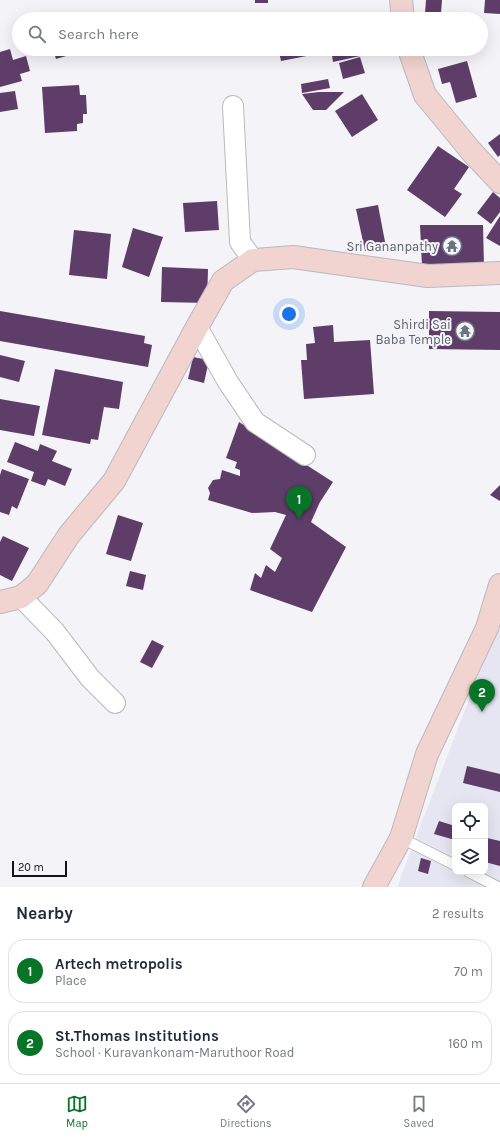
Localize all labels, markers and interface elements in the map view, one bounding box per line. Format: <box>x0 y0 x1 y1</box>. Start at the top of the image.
search box <box>12 12 488 56</box>
icon: search <box>26 23 48 45</box>
text: Search here <box>58 25 139 43</box>
temple icon: Sri Gananpathy <box>441 235 463 257</box>
place label: Sri Gananpathy <box>347 239 438 254</box>
your location <box>279 304 299 324</box>
place label: Shirdi Sai Baba Temple <box>376 317 451 347</box>
temple icon: Shirdi Sai Baba Temple <box>454 320 476 342</box>
pin: 1 <box>286 486 312 519</box>
pin: 2 <box>469 679 495 712</box>
map controls <box>452 803 488 875</box>
button: locate <box>452 803 488 839</box>
button: layers <box>452 839 488 875</box>
scale bar <box>12 859 67 878</box>
text: 20 m <box>18 861 44 874</box>
text: Nearby <box>16 903 73 923</box>
text: 2 results <box>432 906 484 921</box>
text: Artech metropolis <box>55 955 183 973</box>
text: 1 <box>28 964 32 979</box>
text: 70 m <box>454 964 483 979</box>
text: Place <box>55 973 86 988</box>
text: St.Thomas Institutions <box>55 1027 219 1045</box>
text: 2 <box>26 1036 34 1051</box>
text: 160 m <box>448 1036 483 1051</box>
text: School · Kuravankonam-Maruthoor Road <box>55 1045 294 1060</box>
tab: Map <box>66 1093 88 1130</box>
tab: Directions <box>220 1093 272 1130</box>
tab: Saved <box>404 1093 434 1130</box>

